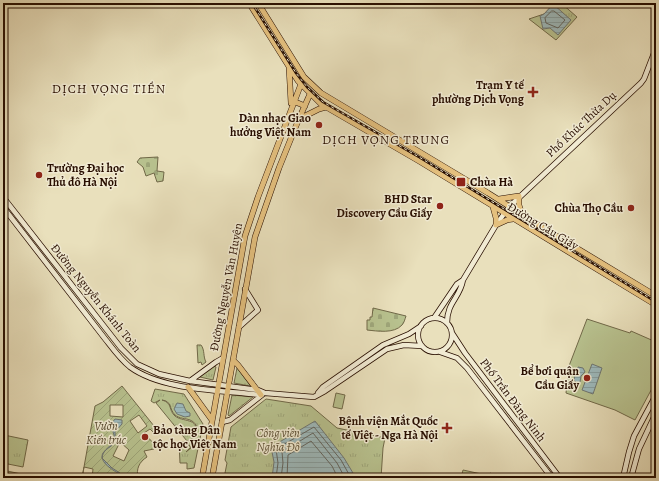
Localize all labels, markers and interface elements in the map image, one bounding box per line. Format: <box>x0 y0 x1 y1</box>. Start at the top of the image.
place label: Trạm Y tế phường Dịch Vọng <box>432 77 525 107</box>
district label: DỊCH VỌNG TIỀN <box>52 80 166 97</box>
marker: Trạm Y tế phường Dịch Vọng <box>527 86 539 98</box>
street label: Phố Khúc Thừa Dụ <box>542 87 620 161</box>
place label: Dàn nhạc Giao hưởng Việt Nam <box>230 110 311 140</box>
marker: Dàn nhạc Giao hưởng Việt Nam <box>314 120 324 130</box>
district label: DỊCH VỌNG TRUNG <box>322 131 450 148</box>
place label: Trường Đại học Thủ đô Hà Nội <box>47 160 124 190</box>
marker: Trường Đại học Thủ đô Hà Nội <box>34 170 44 180</box>
place label: Chùa Hà <box>470 174 513 190</box>
marker: Chùa Hà <box>455 176 467 188</box>
place label: BHD Star Discovery Cầu Giấy <box>337 191 432 221</box>
street label: Đường Cầu Giấy <box>505 198 582 254</box>
place label: Chùa Thọ Cầu <box>554 200 623 216</box>
marker: BHD Star Discovery Cầu Giấy <box>435 201 445 211</box>
marker: Chùa Thọ Cầu <box>626 203 636 213</box>
street label: Đường Nguyễn Văn Huyên <box>206 221 246 352</box>
street label: Đường Nguyễn Khánh Toàn <box>47 240 145 356</box>
street label: Phố Trần Đăng Ninh <box>476 355 550 445</box>
place label: Bể bơi quận Cầu Giấy <box>521 363 579 393</box>
marker: Bể bơi quận Cầu Giấy <box>582 373 592 383</box>
place label: Bệnh viện Mắt Quốc tế Việt - Nga Hà Nội <box>338 413 438 443</box>
park label: Vườn Kiến trúc <box>86 418 127 448</box>
place label: Bảo tàng Dân tộc học Việt Nam <box>153 422 237 452</box>
marker: Bệnh viện Mắt Quốc tế Việt - Nga Hà Nội <box>441 422 453 434</box>
park label: Công viên Nghĩa Đô <box>256 425 300 455</box>
marker: Bảo tàng Dân tộc học Việt Nam <box>140 432 150 442</box>

